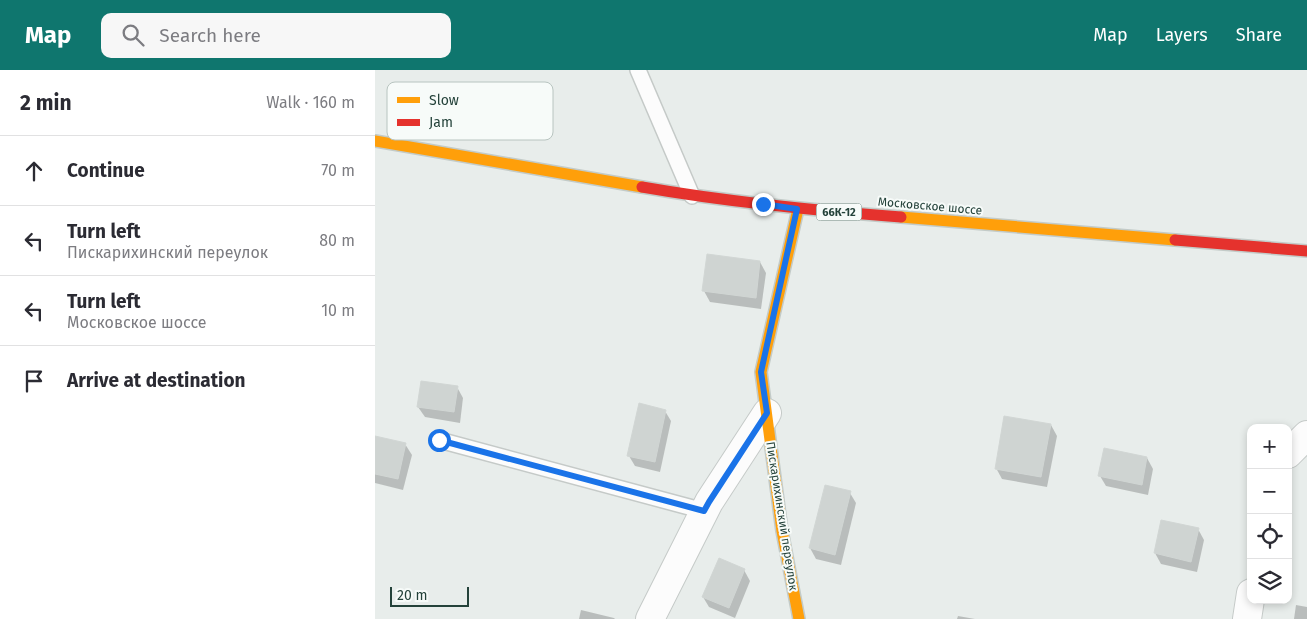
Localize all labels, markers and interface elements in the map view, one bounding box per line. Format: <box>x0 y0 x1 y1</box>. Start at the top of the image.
search box <box>101 13 451 58</box>
text: Map <box>25 21 71 49</box>
icon: search <box>119 21 147 49</box>
text: Search here <box>159 24 261 47</box>
text: Map <box>1093 24 1128 46</box>
text: Layers <box>1156 24 1208 46</box>
text: Share <box>1236 24 1282 46</box>
legend <box>387 82 553 140</box>
text: 2 min <box>20 90 72 116</box>
text: Slow <box>429 92 459 109</box>
text: Walk · 160 m <box>266 93 355 112</box>
text: Jam <box>429 114 453 131</box>
icon: ahead <box>20 157 48 185</box>
text: Continue <box>67 159 145 182</box>
text: 70 m <box>321 161 355 180</box>
route end <box>752 193 775 216</box>
street label: Московское шоссе <box>877 194 983 218</box>
road number: 66К-12 <box>817 204 861 220</box>
text: Turn left <box>67 220 141 243</box>
icon: left <box>20 227 48 255</box>
text: 80 m <box>319 231 355 250</box>
text: Пискарихинский переулок <box>67 243 268 262</box>
text: Turn left <box>67 290 141 313</box>
icon: left <box>20 297 48 325</box>
text: 10 m <box>321 301 355 320</box>
text: Московское шоссе <box>67 313 206 332</box>
icon: arrive <box>20 367 48 395</box>
text: Arrive at destination <box>67 369 246 392</box>
map controls <box>1247 424 1292 604</box>
button: + <box>1247 424 1292 469</box>
route start <box>428 429 451 452</box>
street label: Пискарихинский переулок <box>763 440 801 592</box>
button: − <box>1247 469 1292 514</box>
button: locate <box>1247 514 1292 559</box>
button: layers <box>1247 559 1292 604</box>
scale bar <box>390 584 469 607</box>
text: 20 m <box>397 587 427 604</box>

